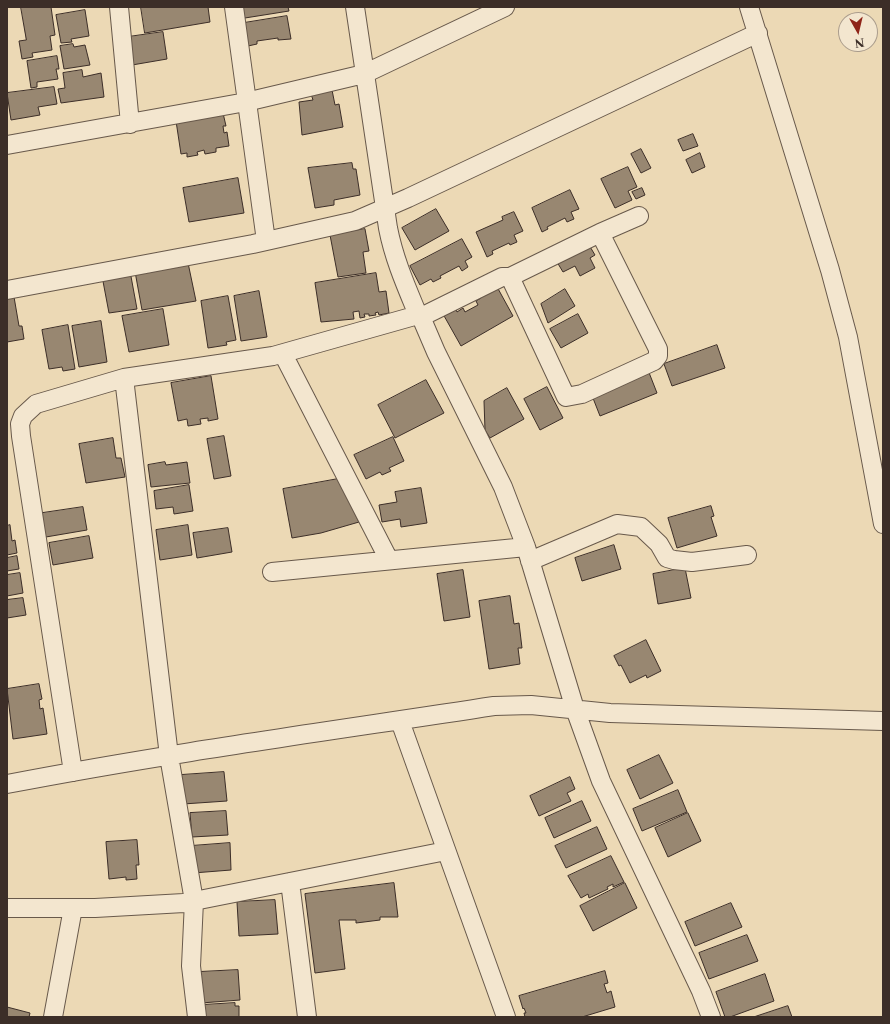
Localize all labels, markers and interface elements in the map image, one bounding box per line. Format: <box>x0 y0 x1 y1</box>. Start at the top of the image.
north arrow <box>838 12 878 52</box>
text: N <box>854 35 865 50</box>

